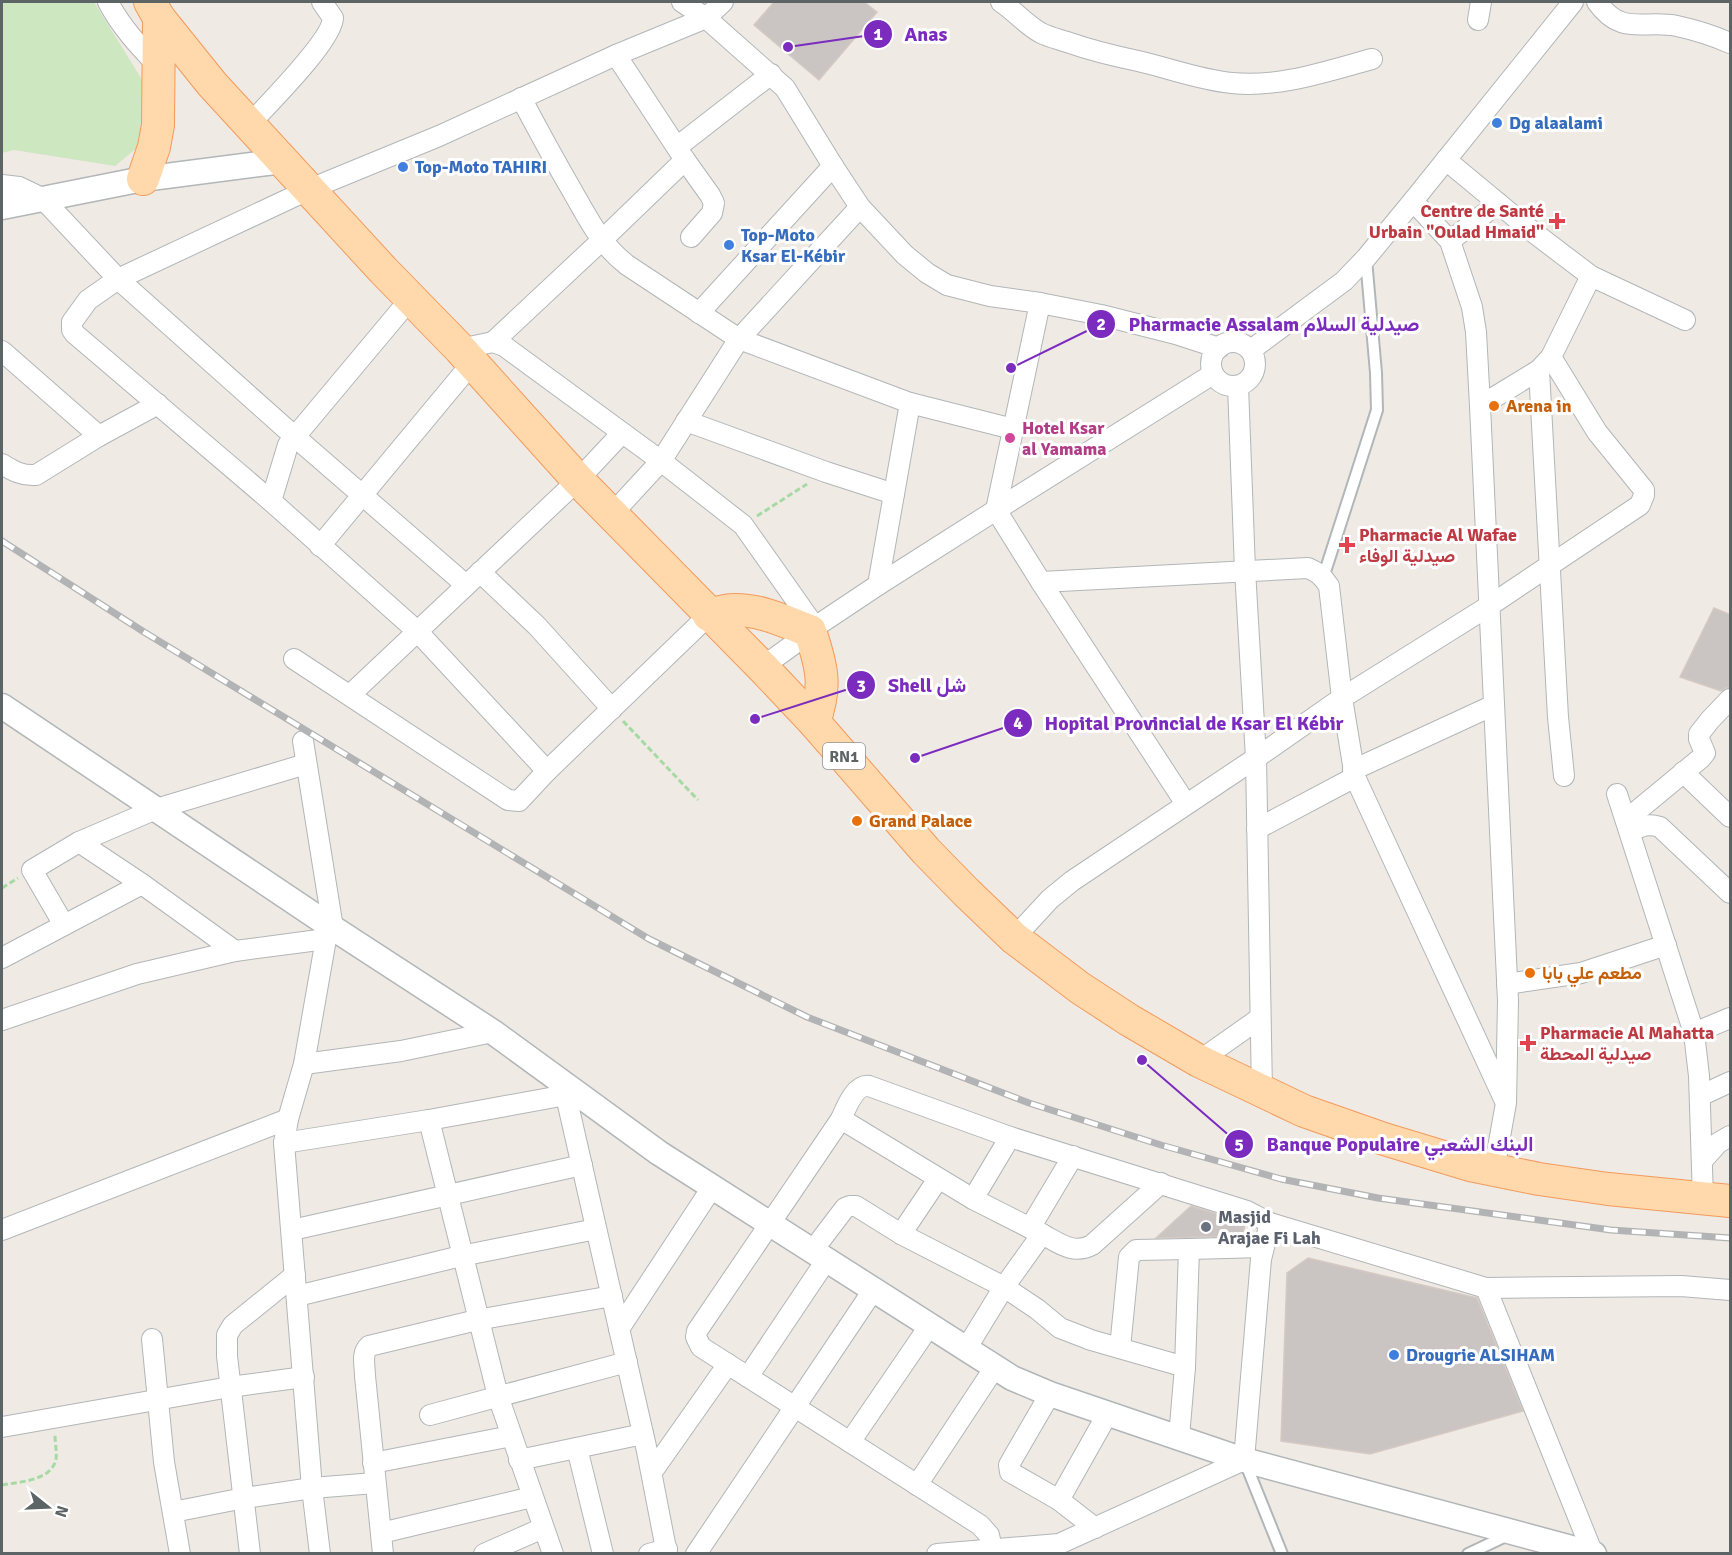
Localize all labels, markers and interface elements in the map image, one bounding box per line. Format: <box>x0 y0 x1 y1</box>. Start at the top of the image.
callout: Anas <box>863 15 960 53</box>
text: Anas <box>905 22 948 47</box>
text: 1 <box>873 23 883 45</box>
place label: Dg alaalami <box>1509 112 1603 134</box>
marker: Dg alaalami <box>1490 116 1504 130</box>
place label: Top-Moto TAHIRI <box>415 156 547 178</box>
marker: Top-Moto TAHIRI <box>396 160 410 174</box>
place label: Centre de Santé Urbain "Oulad Hmaid" <box>1369 200 1544 243</box>
marker: Centre de Santé Urbain "Oulad Hmaid" <box>1548 212 1566 230</box>
place label: Top-Moto Ksar El-Kébir <box>741 224 846 267</box>
marker: Top-Moto Ksar El-Kébir <box>722 238 736 252</box>
callout: Pharmacie Assalam صيدلية السلام <box>1086 305 1431 343</box>
text: Pharmacie Assalam صيدلية السلام <box>1128 312 1420 337</box>
text: 2 <box>1096 313 1106 335</box>
place label: Arena in <box>1506 395 1572 417</box>
marker: Arena in <box>1487 399 1501 413</box>
place label: Hotel Ksar al Yamama <box>1022 417 1107 460</box>
marker: Hotel Ksar al Yamama <box>1003 431 1017 445</box>
place label: Pharmacie Al Wafae صيدلية الوفاء <box>1359 524 1517 567</box>
marker: Pharmacie Al Wafae صيدلية الوفاء <box>1340 538 1354 552</box>
callout: Shell شل <box>846 666 978 704</box>
text: Shell شل <box>888 673 966 698</box>
text: 3 <box>856 675 866 697</box>
callout: Hopital Provincial de Ksar El Kébir <box>1003 704 1356 742</box>
text: Hopital Provincial de Ksar El Kébir <box>1044 711 1344 736</box>
text: 4 <box>1013 712 1023 734</box>
road number: RN1 <box>823 743 865 769</box>
place label: Grand Palace <box>869 810 972 832</box>
marker: Grand Palace <box>850 814 864 828</box>
place label: مطعم علي بابا <box>1542 962 1642 988</box>
marker: مطعم علي بابا <box>1523 966 1537 980</box>
place label: Pharmacie Al Mahatta صيدلية المحطة <box>1540 1022 1714 1065</box>
marker: Pharmacie Al Mahatta صيدلية المحطة <box>1521 1036 1535 1050</box>
callout: Banque Populaire البنك الشعبي <box>1224 1125 1545 1163</box>
text: Banque Populaire البنك الشعبي <box>1267 1132 1533 1161</box>
text: 5 <box>1234 1134 1244 1156</box>
place label: Masjid Arajae Fi Lah <box>1218 1206 1321 1249</box>
marker: Masjid Arajae Fi Lah <box>1199 1220 1213 1234</box>
place label: Drougrie ALSIHAM <box>1406 1344 1555 1366</box>
marker: Drougrie ALSIHAM <box>1387 1348 1401 1362</box>
north arrow <box>18 1477 78 1537</box>
text: N <box>50 1503 73 1520</box>

